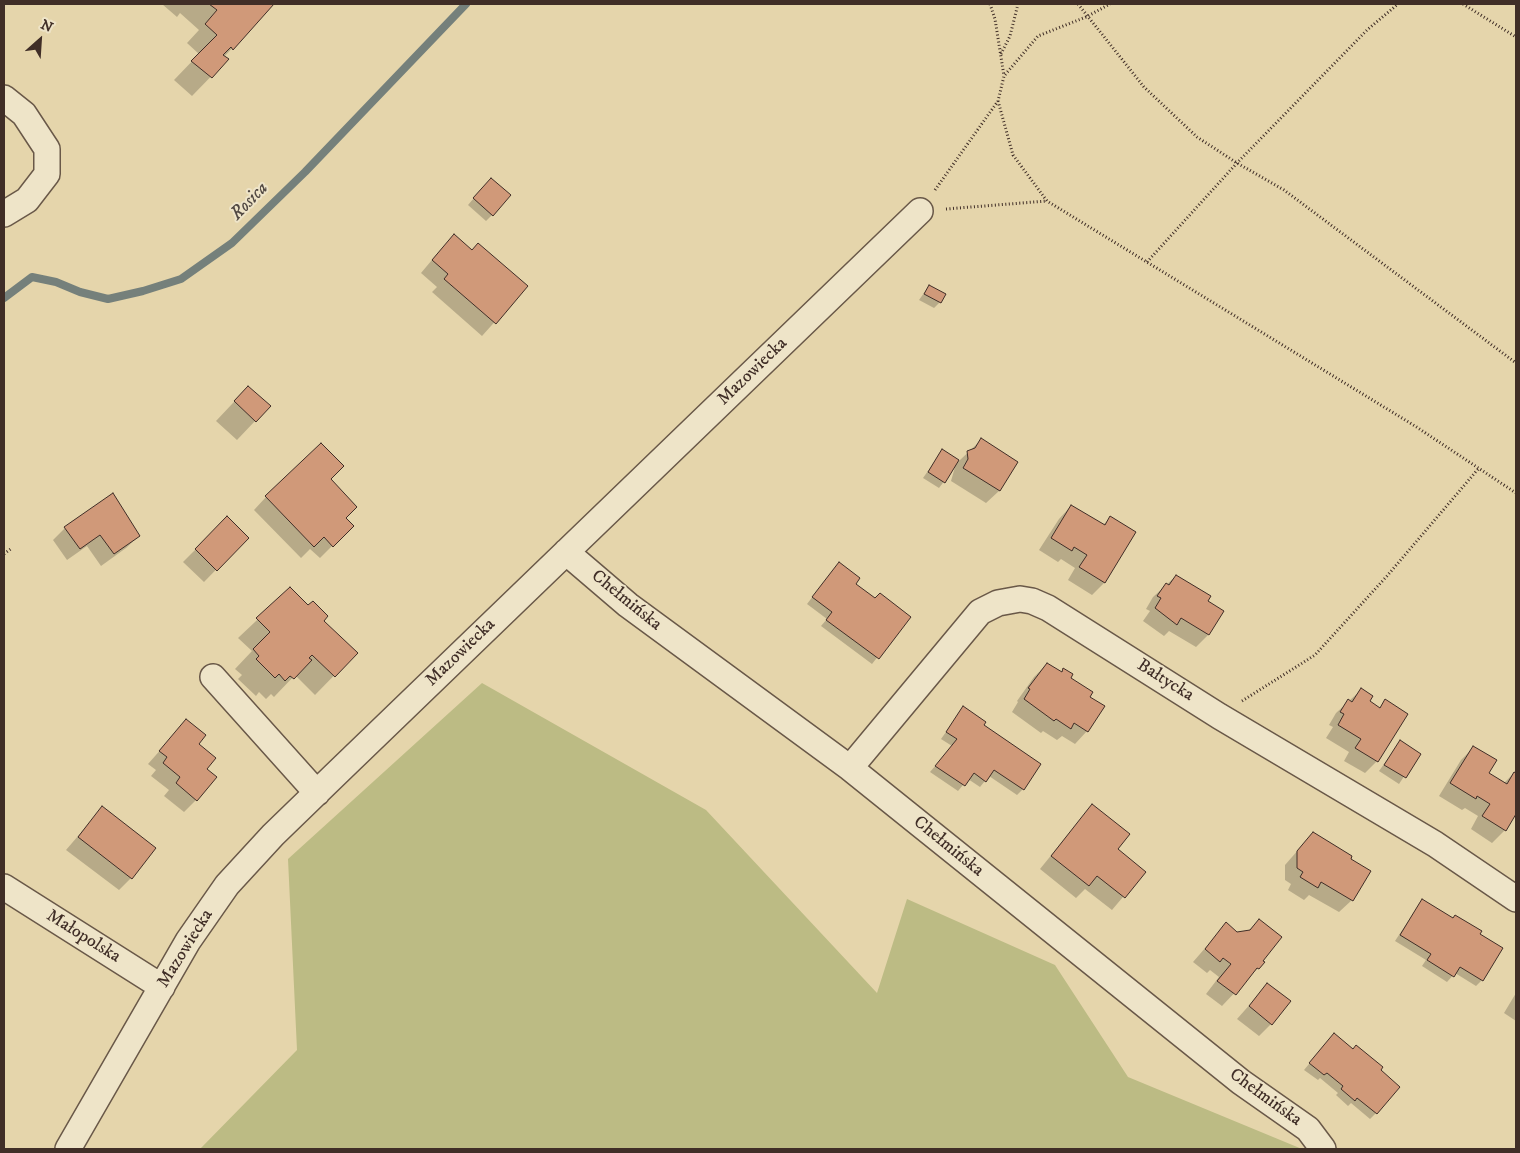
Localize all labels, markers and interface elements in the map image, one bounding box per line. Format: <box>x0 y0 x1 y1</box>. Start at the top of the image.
north arrow <box>15 15 65 65</box>
text: N <box>37 16 56 37</box>
water label: Rosica <box>226 178 274 226</box>
street label: Mazowiecka <box>714 333 792 411</box>
street label: Chełmińska <box>586 566 666 636</box>
street label: Mazowiecka <box>422 614 500 692</box>
street label: Bałtycka <box>1133 655 1197 707</box>
street label: Chełmińska <box>908 812 988 882</box>
street label: Małopolska <box>42 906 124 968</box>
street label: Mazowiecka <box>153 906 219 992</box>
street label: Chełmińska <box>1225 1064 1305 1132</box>

